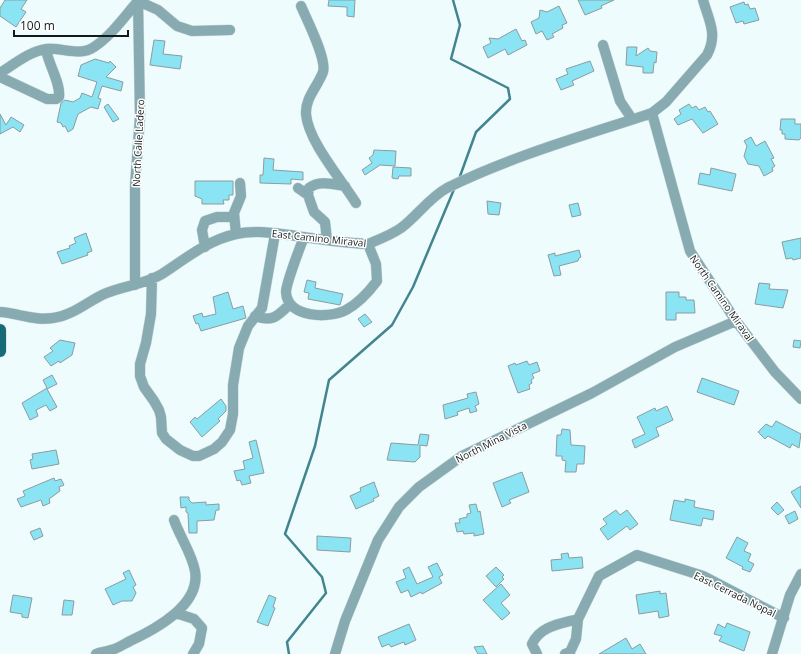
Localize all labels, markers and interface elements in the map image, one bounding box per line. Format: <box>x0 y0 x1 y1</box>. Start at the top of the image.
scale bar <box>14 12 128 38</box>
text: 100 m <box>20 17 55 34</box>
street label: North Calle Ladero <box>129 99 147 187</box>
street label: East Camino Miraval <box>271 226 367 250</box>
street label: North Camino Miraval <box>687 252 757 344</box>
street label: North Mina Vista <box>453 418 529 466</box>
street label: East Cerrada Nopal <box>692 568 778 620</box>

